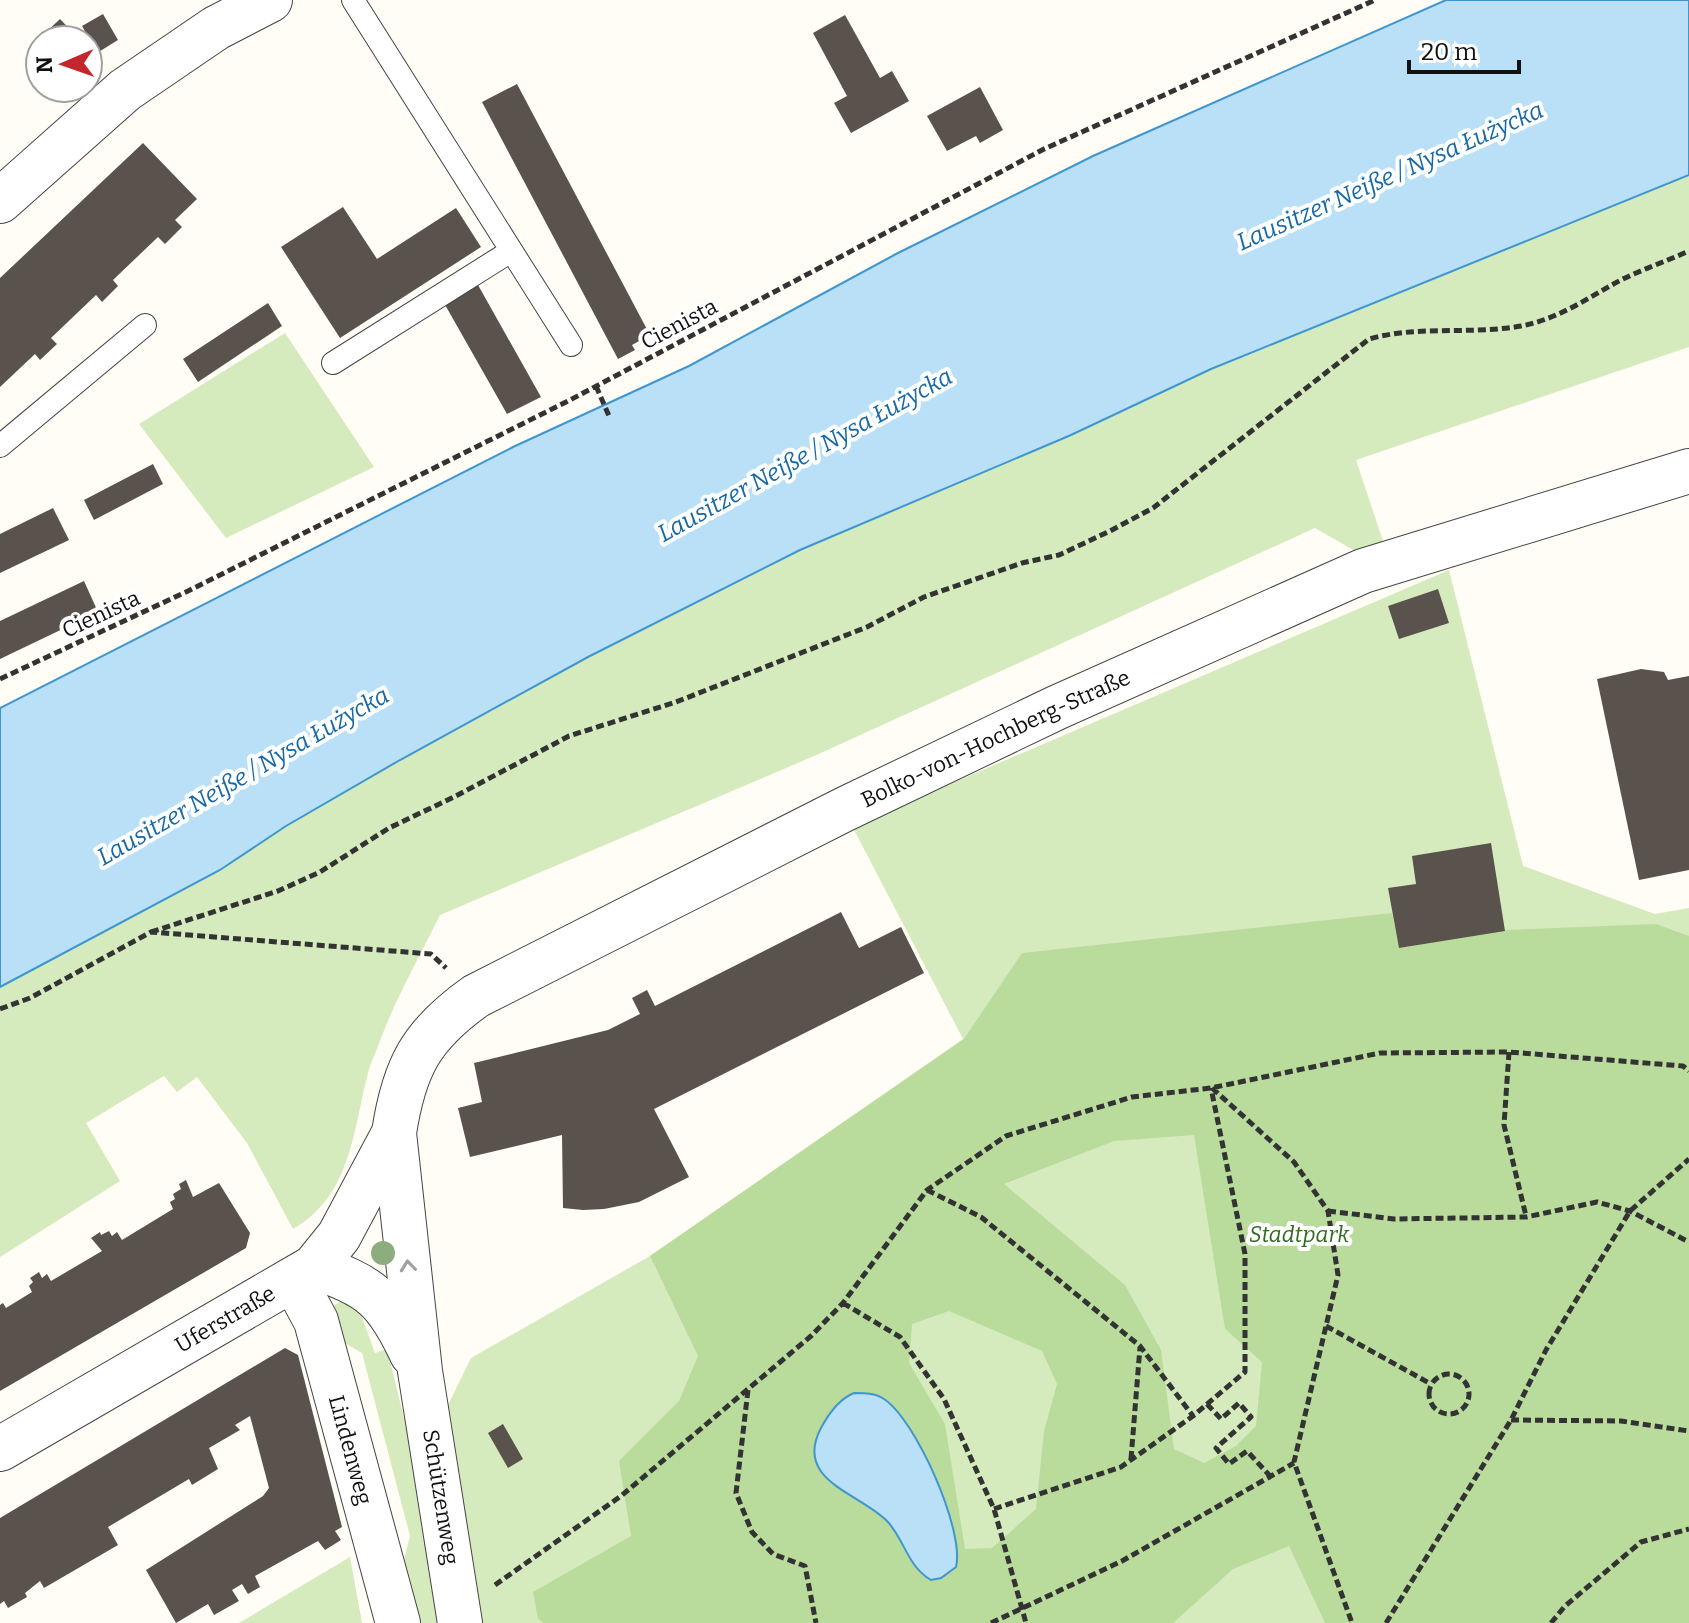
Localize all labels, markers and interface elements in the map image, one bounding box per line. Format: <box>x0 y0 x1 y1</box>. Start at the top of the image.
north arrow <box>24 24 104 104</box>
scale bar <box>1409 24 1519 74</box>
text: 20 m <box>1421 38 1477 66</box>
text: N <box>31 56 58 74</box>
water label: Lausitzer Neiße / Nysa Łużycka <box>1233 96 1547 256</box>
street label: Cienista <box>636 293 722 355</box>
water label: Lausitzer Neiße / Nysa Łużycka <box>653 362 957 548</box>
street label: Cienista <box>58 584 144 644</box>
street label: Bolko-von-Hochberg-Straße <box>856 663 1134 813</box>
water label: Lausitzer Neiße / Nysa Łużycka <box>92 681 394 871</box>
park label: Stadtpark <box>1249 1221 1350 1248</box>
one-way arrow <box>400 1259 417 1272</box>
street label: Uferstraße <box>170 1279 280 1358</box>
street label: Lindenweg <box>323 1392 379 1508</box>
street label: Schützenweg <box>417 1427 465 1567</box>

